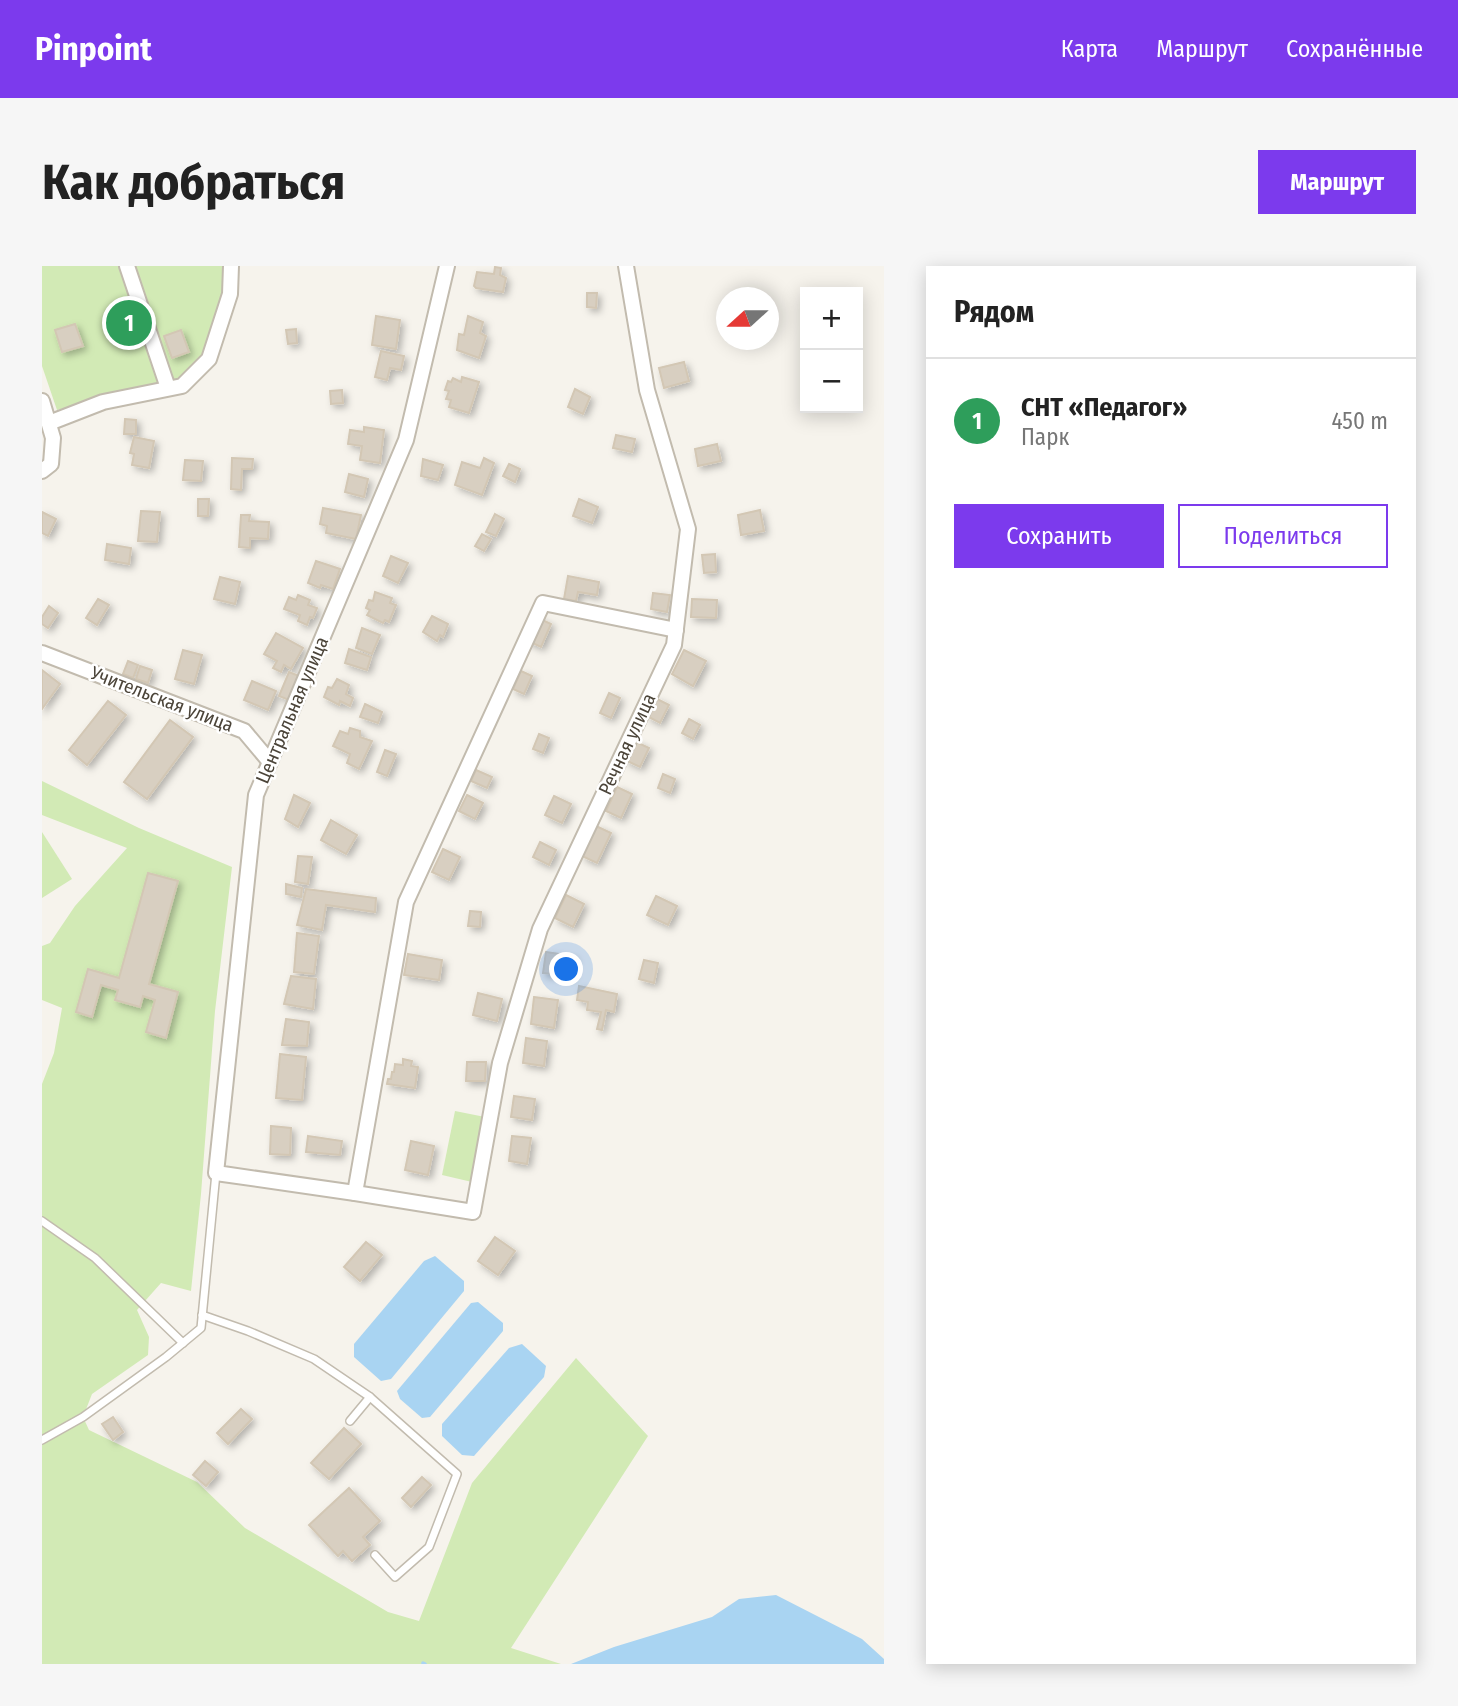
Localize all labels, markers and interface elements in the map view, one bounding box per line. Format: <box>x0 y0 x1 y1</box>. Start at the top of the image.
text: Pinpoint <box>35 29 152 69</box>
text: Карта <box>1061 35 1118 63</box>
text: Маршрут <box>1156 35 1248 63</box>
text: Сохранённые <box>1286 35 1423 63</box>
button: Маршрут <box>1258 150 1416 214</box>
text: Как добраться <box>42 153 345 212</box>
north arrow <box>716 287 779 350</box>
map controls <box>800 287 863 413</box>
button: + <box>800 287 863 350</box>
text: Рядом <box>954 294 1034 330</box>
pin: 1 <box>106 297 152 349</box>
button: − <box>800 350 863 413</box>
text: СНТ «Педагог» <box>1021 392 1187 423</box>
text: 1 <box>972 407 982 435</box>
text: 450 m <box>1331 407 1388 435</box>
text: Парк <box>1021 423 1069 451</box>
button: Сохранить <box>954 504 1164 568</box>
button: Поделиться <box>1178 504 1388 568</box>
street label: Центральная улица <box>251 633 333 787</box>
street label: Учительская улица <box>87 661 237 737</box>
street label: Речная улица <box>594 690 660 798</box>
your location <box>549 952 583 986</box>

